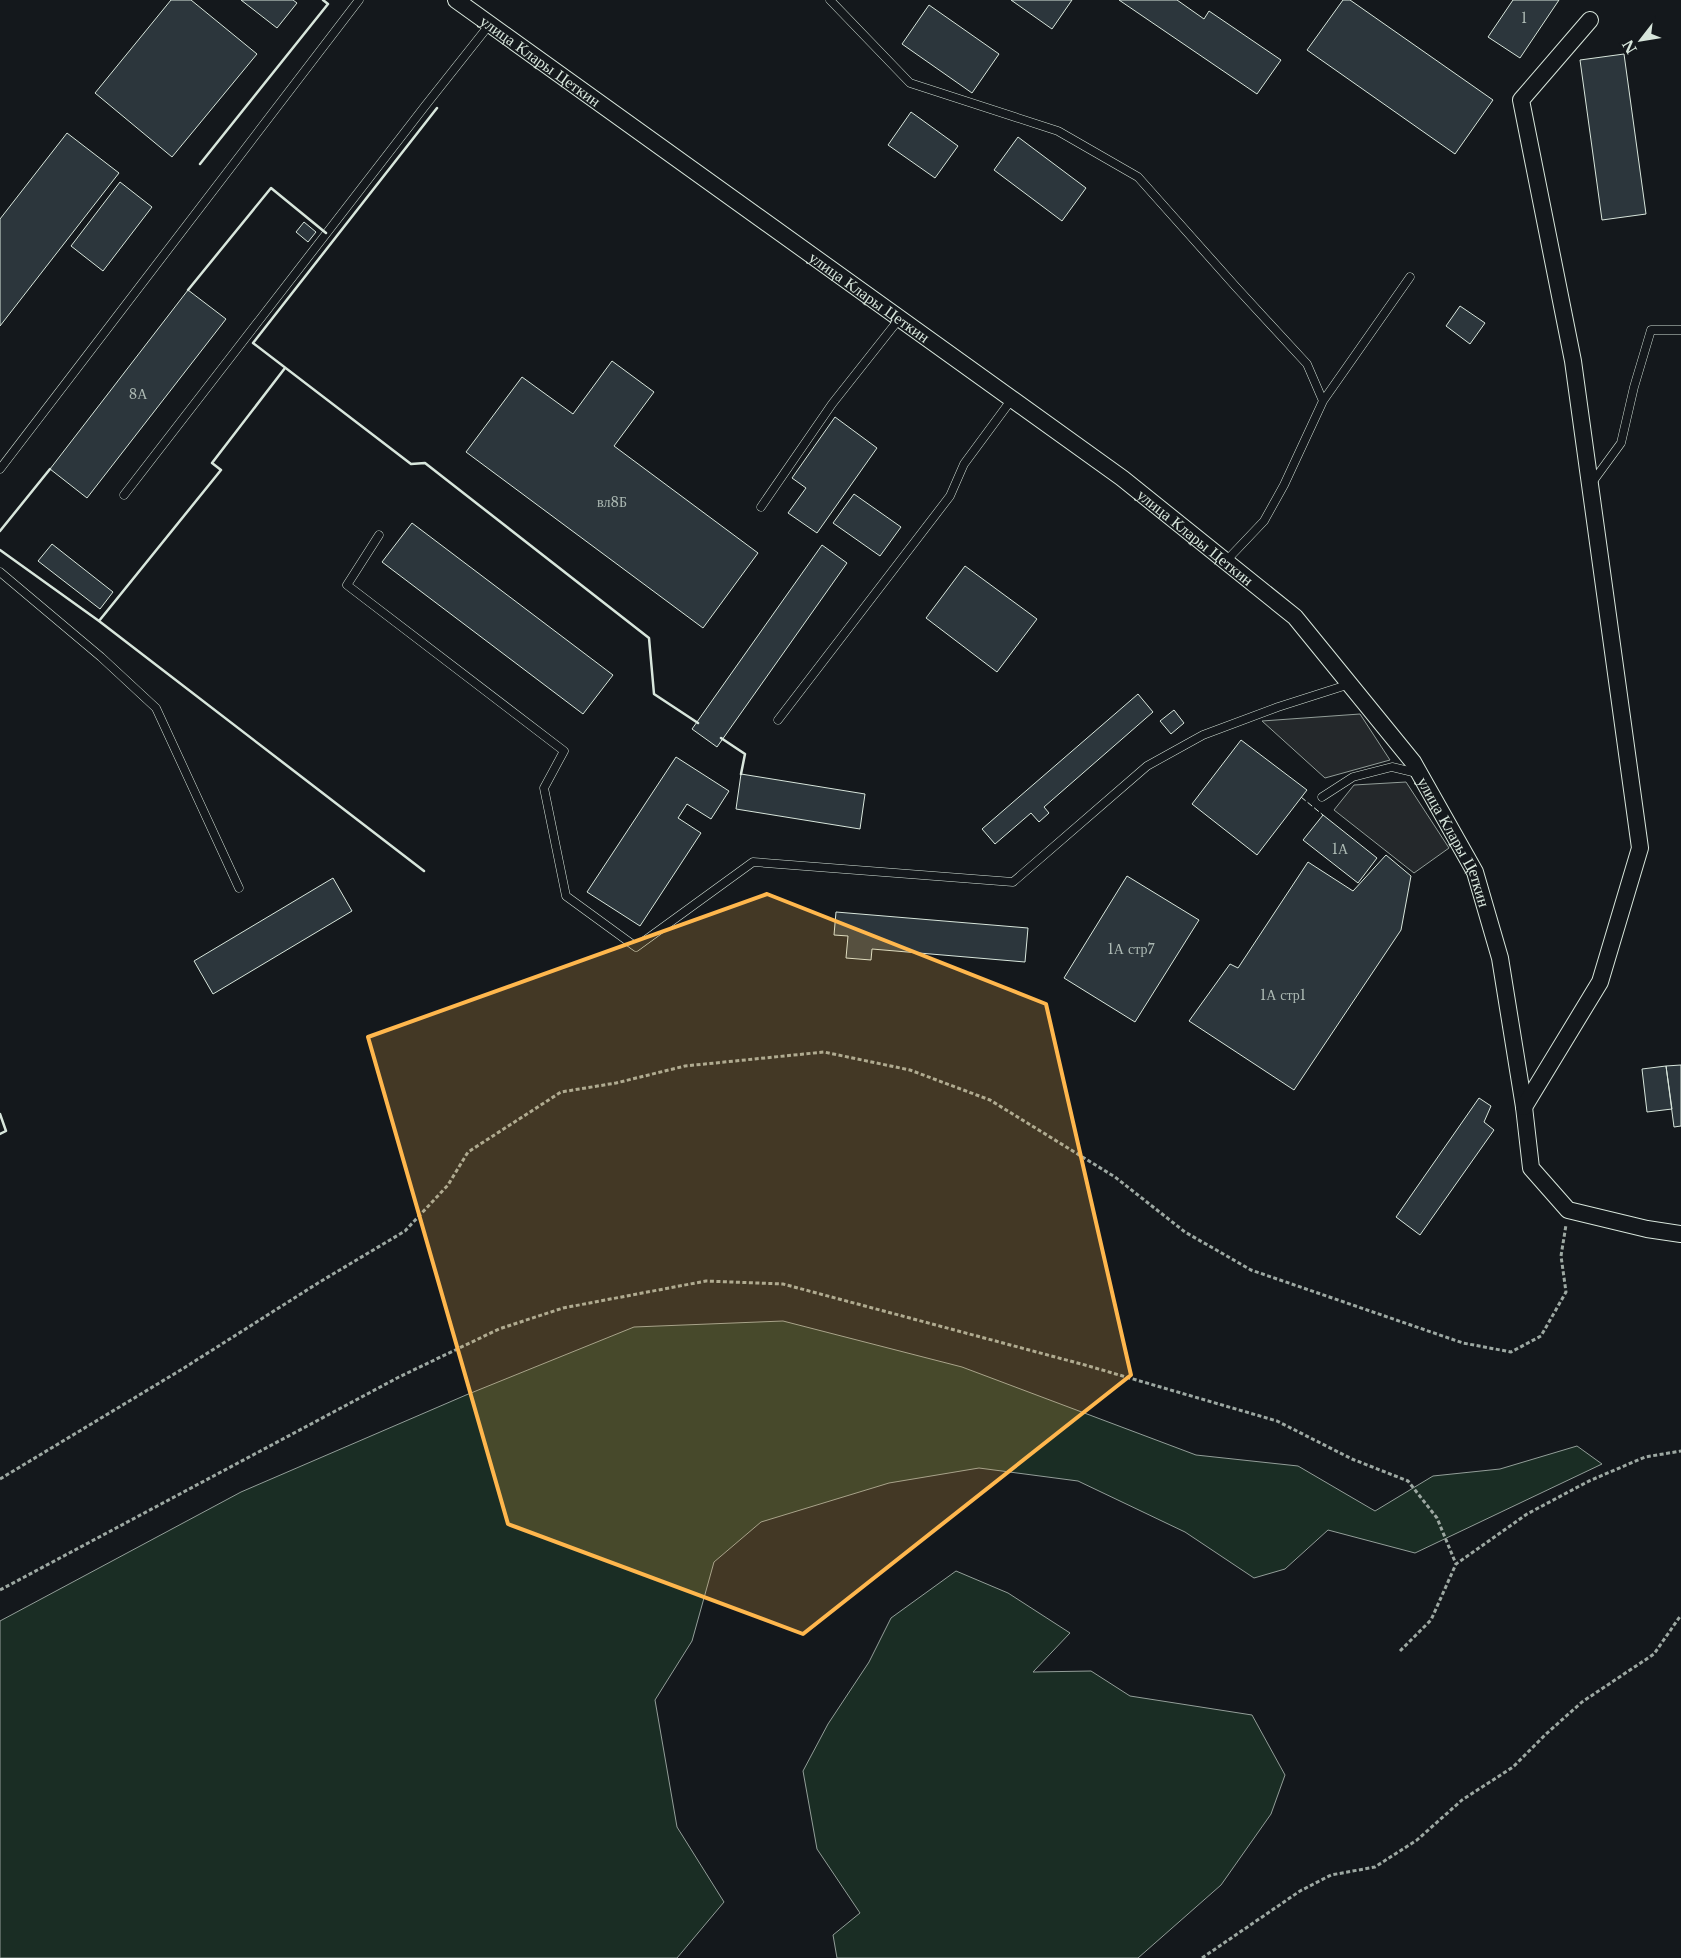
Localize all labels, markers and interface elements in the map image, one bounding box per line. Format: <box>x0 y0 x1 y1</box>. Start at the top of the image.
house number: 1 <box>1521 9 1527 27</box>
street label: улица Клары Цеткин <box>476 11 605 111</box>
north arrow <box>1616 15 1666 65</box>
text: N <box>1619 36 1641 57</box>
street label: улица Клары Цеткин <box>805 247 934 347</box>
house number: 8А <box>129 385 148 403</box>
street label: улица Клары Цеткин <box>1133 484 1258 590</box>
house number: вл8Б <box>597 493 627 511</box>
street label: улица Клары Цеткин <box>1413 773 1495 910</box>
house number: 1А <box>1332 840 1349 858</box>
house number: 1А стр7 <box>1108 940 1155 958</box>
house number: 1А стр1 <box>1260 986 1306 1004</box>

